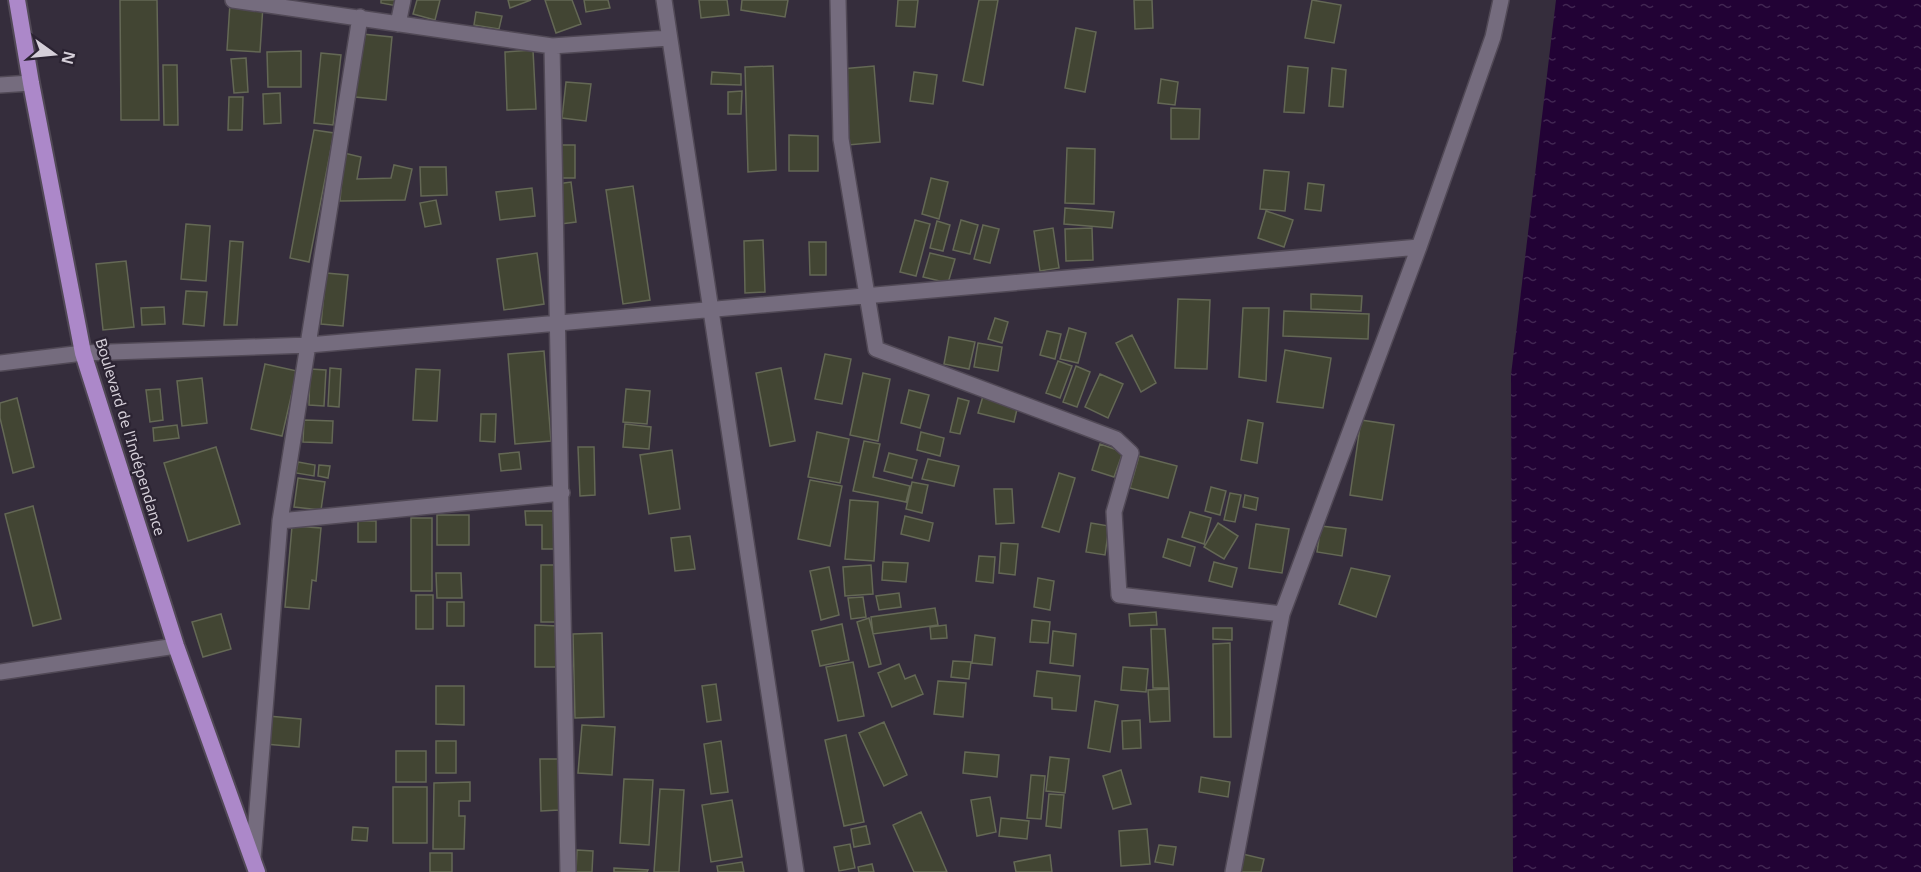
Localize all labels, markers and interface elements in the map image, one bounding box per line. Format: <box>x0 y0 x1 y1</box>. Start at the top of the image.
north arrow <box>24 24 84 84</box>
text: N <box>56 49 81 67</box>
street label: Boulevard de l'Indépendance <box>91 335 171 538</box>

